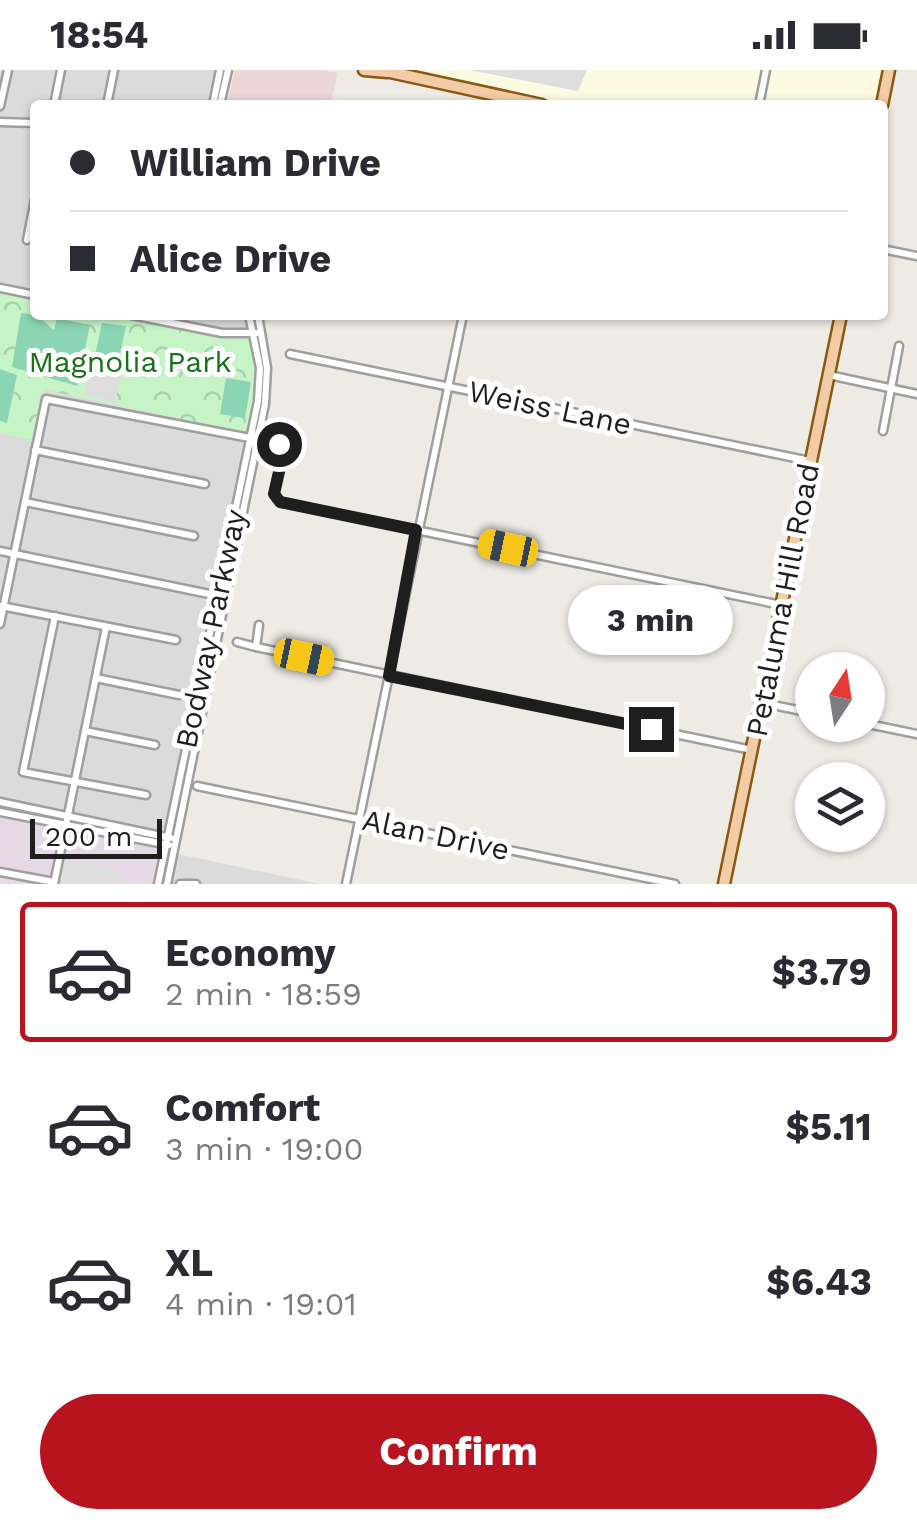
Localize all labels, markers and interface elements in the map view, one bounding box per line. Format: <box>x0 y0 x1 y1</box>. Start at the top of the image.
text: 18:54 <box>50 13 148 57</box>
text: William Drive <box>130 141 381 185</box>
text: Alice Drive <box>130 237 331 281</box>
park label: Magnolia Park <box>28 344 232 379</box>
street label: Weiss Lane <box>465 373 635 442</box>
route start <box>257 422 302 467</box>
street label: Petaluma Hill Road <box>739 460 826 740</box>
street label: Bodway Parkway <box>168 506 253 751</box>
car <box>476 527 540 569</box>
callout: 3 min <box>568 584 734 654</box>
text: 3 min <box>607 601 694 639</box>
car <box>272 636 336 678</box>
north arrow <box>795 652 885 742</box>
map controls <box>795 652 885 852</box>
route end <box>629 707 674 752</box>
button: layers <box>795 762 885 852</box>
street label: Alan Drive <box>359 802 513 867</box>
scale bar <box>30 814 162 858</box>
text: 200 m <box>45 820 132 853</box>
icon: car <box>45 927 135 1017</box>
text: Economy <box>165 931 336 975</box>
text: $3.79 <box>772 950 872 994</box>
text: 2 min · 18:59 <box>165 975 362 1013</box>
icon: car <box>45 1082 135 1172</box>
text: Comfort <box>165 1086 320 1130</box>
text: $5.11 <box>786 1105 872 1149</box>
text: 3 min · 19:00 <box>165 1130 363 1168</box>
icon: car <box>45 1237 135 1327</box>
text: XL <box>165 1241 213 1285</box>
text: $6.43 <box>766 1260 872 1304</box>
text: 4 min · 19:01 <box>165 1285 357 1323</box>
button: Confirm <box>40 1394 877 1509</box>

